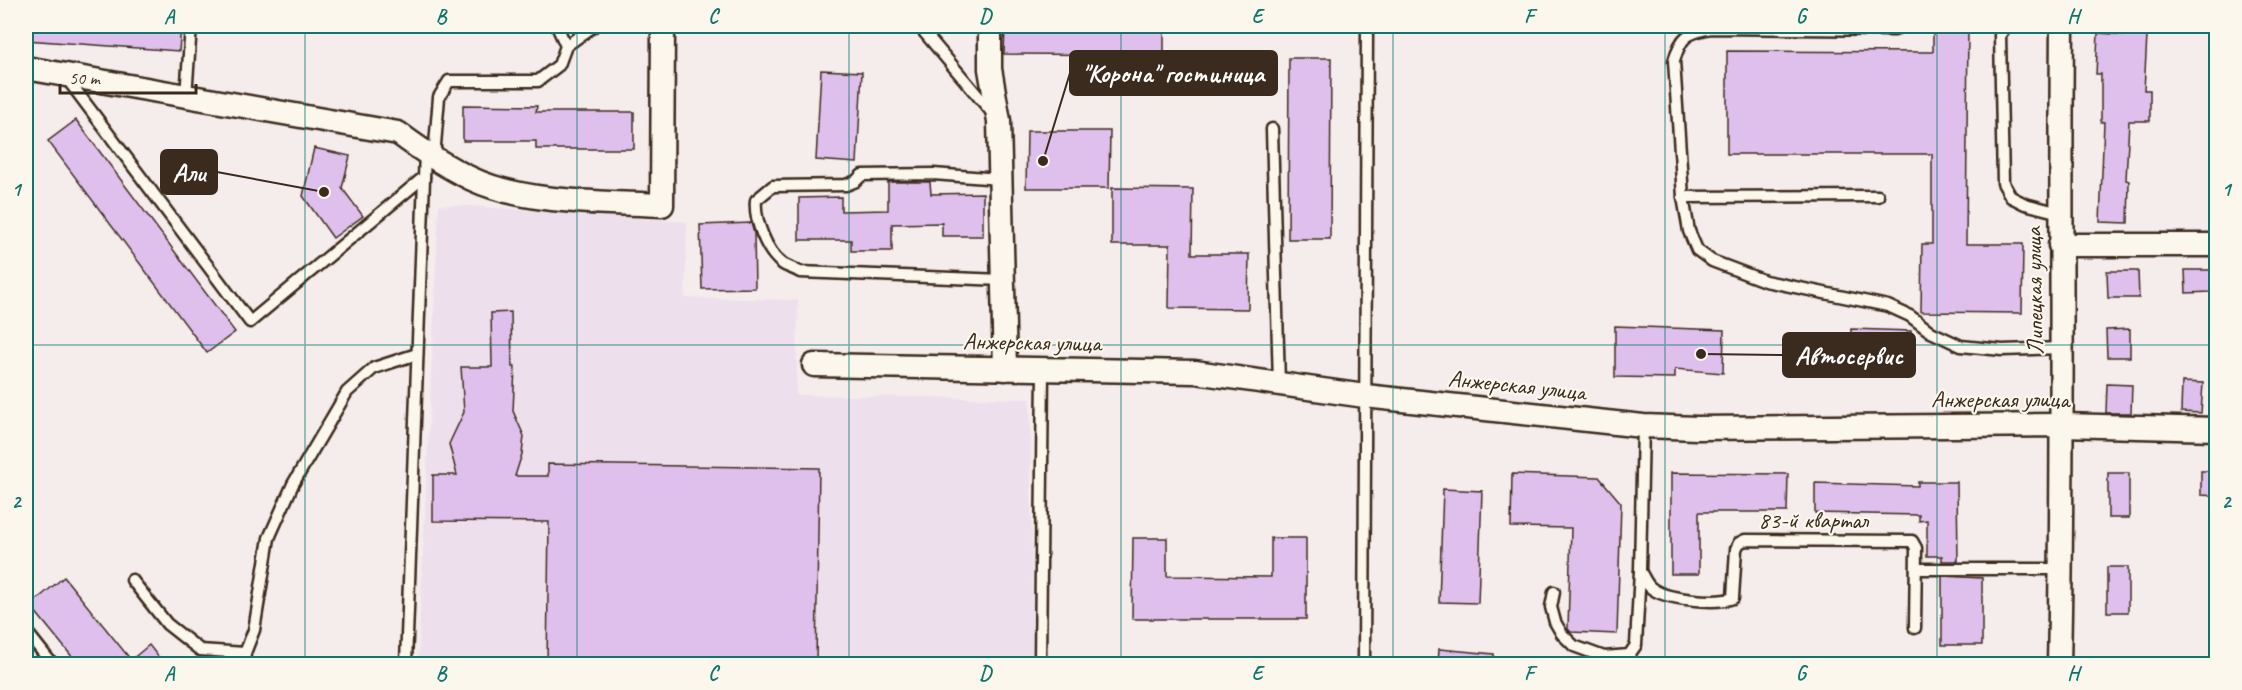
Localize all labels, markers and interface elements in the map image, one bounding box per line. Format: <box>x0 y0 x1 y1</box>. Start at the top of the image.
text: A <box>164 4 176 29</box>
text: B <box>436 4 448 29</box>
text: C <box>708 4 720 29</box>
text: D <box>979 4 993 29</box>
text: E <box>1252 4 1266 29</box>
text: F <box>1524 4 1538 29</box>
text: G <box>1796 4 1809 29</box>
text: H <box>2067 4 2082 29</box>
callout: "Корона" гостиница <box>1070 51 1277 95</box>
scale bar <box>60 57 196 95</box>
text: "Корона" гостиница <box>1082 57 1267 90</box>
text: 50 m <box>69 67 102 89</box>
callout: Али <box>161 150 217 194</box>
text: Али <box>173 156 208 189</box>
text: 1 <box>12 177 23 202</box>
text: 1 <box>2222 177 2233 202</box>
street label: Липецкая улица <box>2018 225 2050 355</box>
street label: Анжерская улица <box>963 326 1103 358</box>
callout: Автосервис <box>1783 333 1915 377</box>
text: Автосервис <box>1795 339 1903 372</box>
street label: Анжерская улица <box>1447 363 1589 407</box>
street label: Анжерская улица <box>1931 384 2071 414</box>
text: 2 <box>12 489 23 514</box>
text: 2 <box>2222 489 2233 514</box>
street label: 83-й квартал <box>1758 505 1870 535</box>
text: A <box>164 661 176 686</box>
text: B <box>436 661 448 686</box>
text: C <box>708 661 720 686</box>
text: D <box>979 661 993 686</box>
text: E <box>1252 661 1266 686</box>
text: F <box>1524 661 1538 686</box>
text: G <box>1796 661 1809 686</box>
text: H <box>2067 661 2082 686</box>

